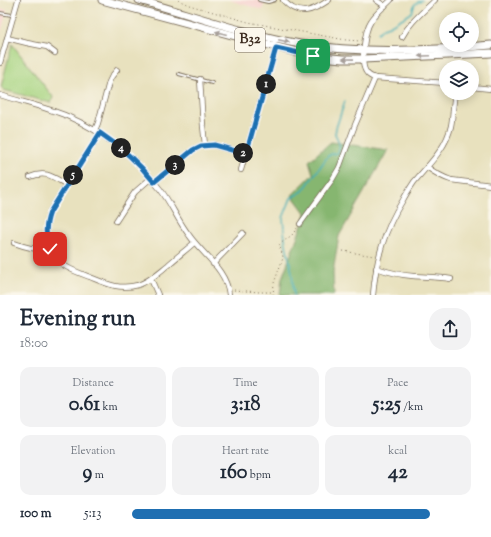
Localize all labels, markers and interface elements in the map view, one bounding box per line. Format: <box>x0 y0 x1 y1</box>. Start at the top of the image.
map controls <box>439 12 479 100</box>
button: locate <box>439 12 479 52</box>
road number: B32 <box>235 28 265 52</box>
one-way arrow <box>214 29 227 35</box>
one-way arrow <box>278 38 290 44</box>
pin <box>296 39 330 73</box>
icon: arrive <box>302 45 324 67</box>
one-way arrow <box>418 53 430 60</box>
one-way arrow <box>341 56 354 62</box>
button: layers <box>439 60 479 100</box>
pin: 1 <box>256 74 276 94</box>
text: 1 <box>264 76 268 92</box>
pin: 4 <box>111 138 131 158</box>
text: 4 <box>118 140 124 156</box>
pin: 2 <box>233 143 253 163</box>
text: 2 <box>240 145 246 161</box>
pin: 3 <box>165 155 185 175</box>
text: 3 <box>173 157 177 173</box>
pin: 5 <box>63 165 83 185</box>
text: 5 <box>71 167 75 183</box>
pin <box>33 232 67 266</box>
icon: check <box>39 238 61 260</box>
text: Evening run <box>20 304 136 336</box>
button: share <box>429 308 471 350</box>
text: 18:00 <box>20 335 48 353</box>
text: Distance <box>72 375 114 391</box>
text: Time <box>233 375 258 391</box>
text: Pace <box>387 375 408 391</box>
text: 0.61 <box>69 391 100 420</box>
text: 3:18 <box>230 391 261 420</box>
text: 5:25 <box>373 391 401 420</box>
text: km <box>100 399 118 415</box>
text: /km <box>401 399 423 415</box>
text: Elevation <box>71 443 115 459</box>
text: Heart rate <box>222 443 269 459</box>
text: kcal <box>388 443 407 459</box>
text: 9 <box>83 459 92 488</box>
text: 160 <box>220 459 247 488</box>
text: 42 <box>388 459 408 488</box>
text: m <box>92 467 104 483</box>
text: bpm <box>247 467 271 483</box>
text: 100 m <box>20 505 52 523</box>
text: 5:13 <box>84 505 102 523</box>

